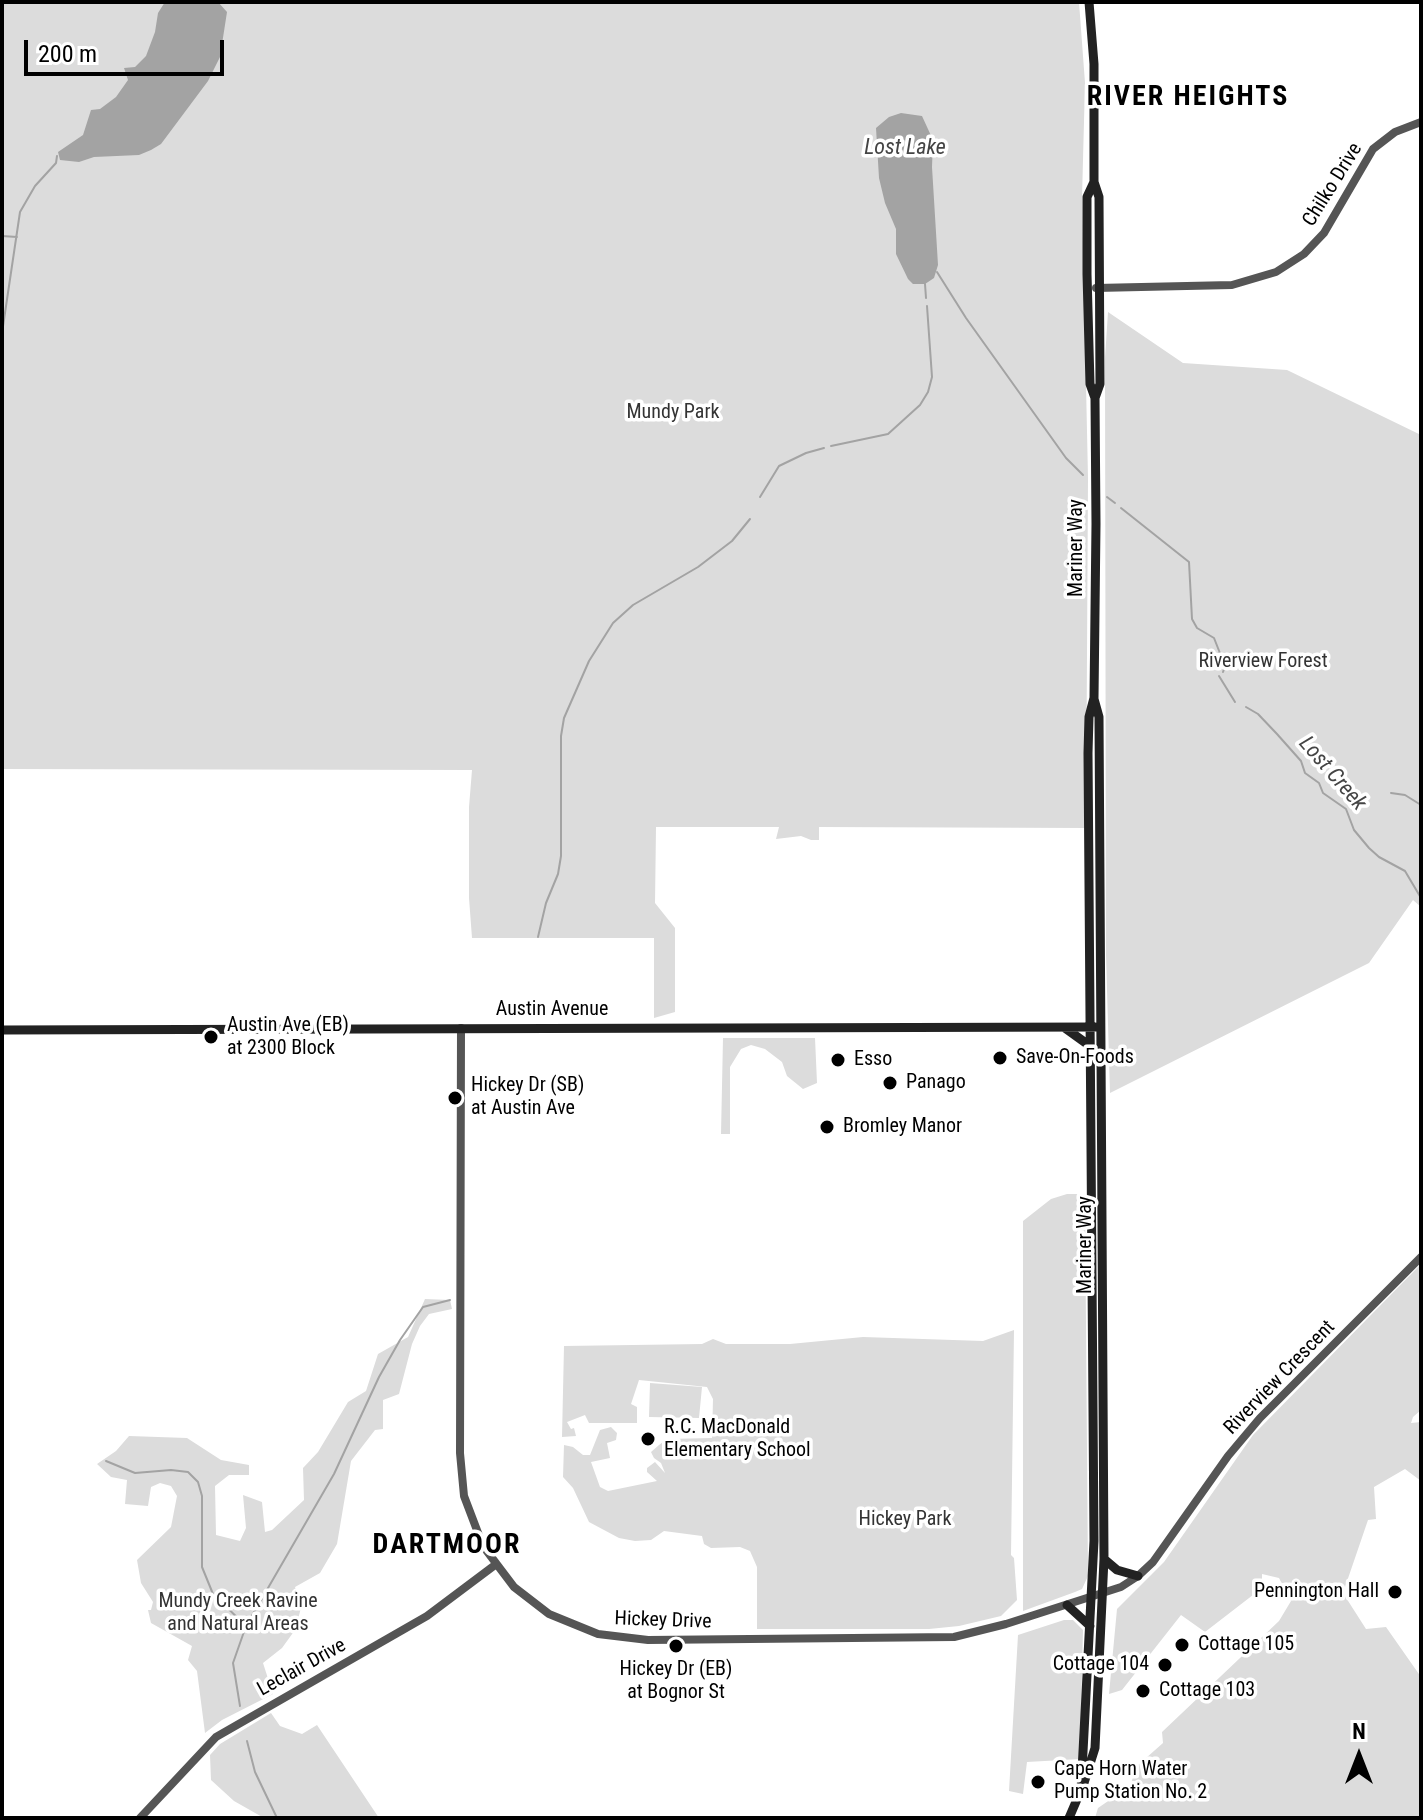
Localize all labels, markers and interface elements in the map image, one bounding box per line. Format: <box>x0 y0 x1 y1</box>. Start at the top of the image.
scale bar <box>28 24 228 74</box>
text: 200 m <box>38 40 97 68</box>
district label: RIVER HEIGHTS <box>1087 81 1289 115</box>
water label: Lost Lake <box>864 135 946 161</box>
street label: Chilko Drive <box>1298 139 1368 231</box>
park label: Mundy Park <box>627 401 719 425</box>
street label: Mariner Way <box>1065 499 1089 597</box>
park label: Riverview Forest <box>1198 650 1328 674</box>
water label: Lost Creek <box>1293 731 1371 817</box>
street label: Austin Avenue <box>496 998 608 1022</box>
place label: Austin Ave (EB) at 2300 Block <box>227 1014 349 1061</box>
marker: Austin Ave (EB) at 2300 Block <box>202 1028 220 1046</box>
place label: Save-On-Foods <box>1016 1046 1134 1070</box>
place label: Esso <box>854 1048 892 1072</box>
marker: Save-On-Foods <box>991 1049 1009 1067</box>
marker: Esso <box>829 1051 847 1069</box>
place label: Panago <box>906 1071 966 1095</box>
place label: Hickey Dr (SB) at Austin Ave <box>471 1074 584 1121</box>
marker: Panago <box>881 1074 899 1092</box>
marker: Hickey Dr (SB) at Austin Ave <box>446 1089 464 1107</box>
place label: Bromley Manor <box>843 1115 962 1139</box>
marker: Bromley Manor <box>818 1118 836 1136</box>
street label: Mariner Way <box>1074 1196 1098 1294</box>
street label: Riverview Crescent <box>1219 1316 1341 1440</box>
place label: R.C. MacDonald Elementary School <box>664 1416 811 1463</box>
marker: R.C. MacDonald Elementary School <box>639 1430 657 1448</box>
park label: Hickey Park <box>859 1508 951 1532</box>
district label: DARTMOOR <box>373 1529 521 1563</box>
place label: Pennington Hall <box>1254 1580 1379 1604</box>
marker: Pennington Hall <box>1386 1583 1404 1601</box>
park label: Mundy Creek Ravine and Natural Areas <box>158 1590 318 1637</box>
street label: Hickey Drive <box>614 1607 712 1635</box>
place label: Cottage 105 <box>1198 1633 1294 1657</box>
street label: Leclair Drive <box>254 1634 350 1702</box>
marker: Cottage 105 <box>1173 1636 1191 1654</box>
marker: Hickey Dr (EB) at Bognor St <box>667 1637 685 1655</box>
place label: Cottage 104 <box>1053 1653 1149 1677</box>
marker: Cottage 104 <box>1156 1656 1174 1674</box>
place label: Hickey Dr (EB) at Bognor St <box>620 1658 732 1705</box>
place label: Cottage 103 <box>1159 1679 1255 1703</box>
marker: Cottage 103 <box>1134 1682 1152 1700</box>
north arrow <box>1319 1716 1399 1796</box>
text: N <box>1352 1719 1366 1744</box>
place label: Cape Horn Water Pump Station No. 2 <box>1054 1758 1207 1805</box>
marker: Cape Horn Water Pump Station No. 2 <box>1029 1773 1047 1791</box>

